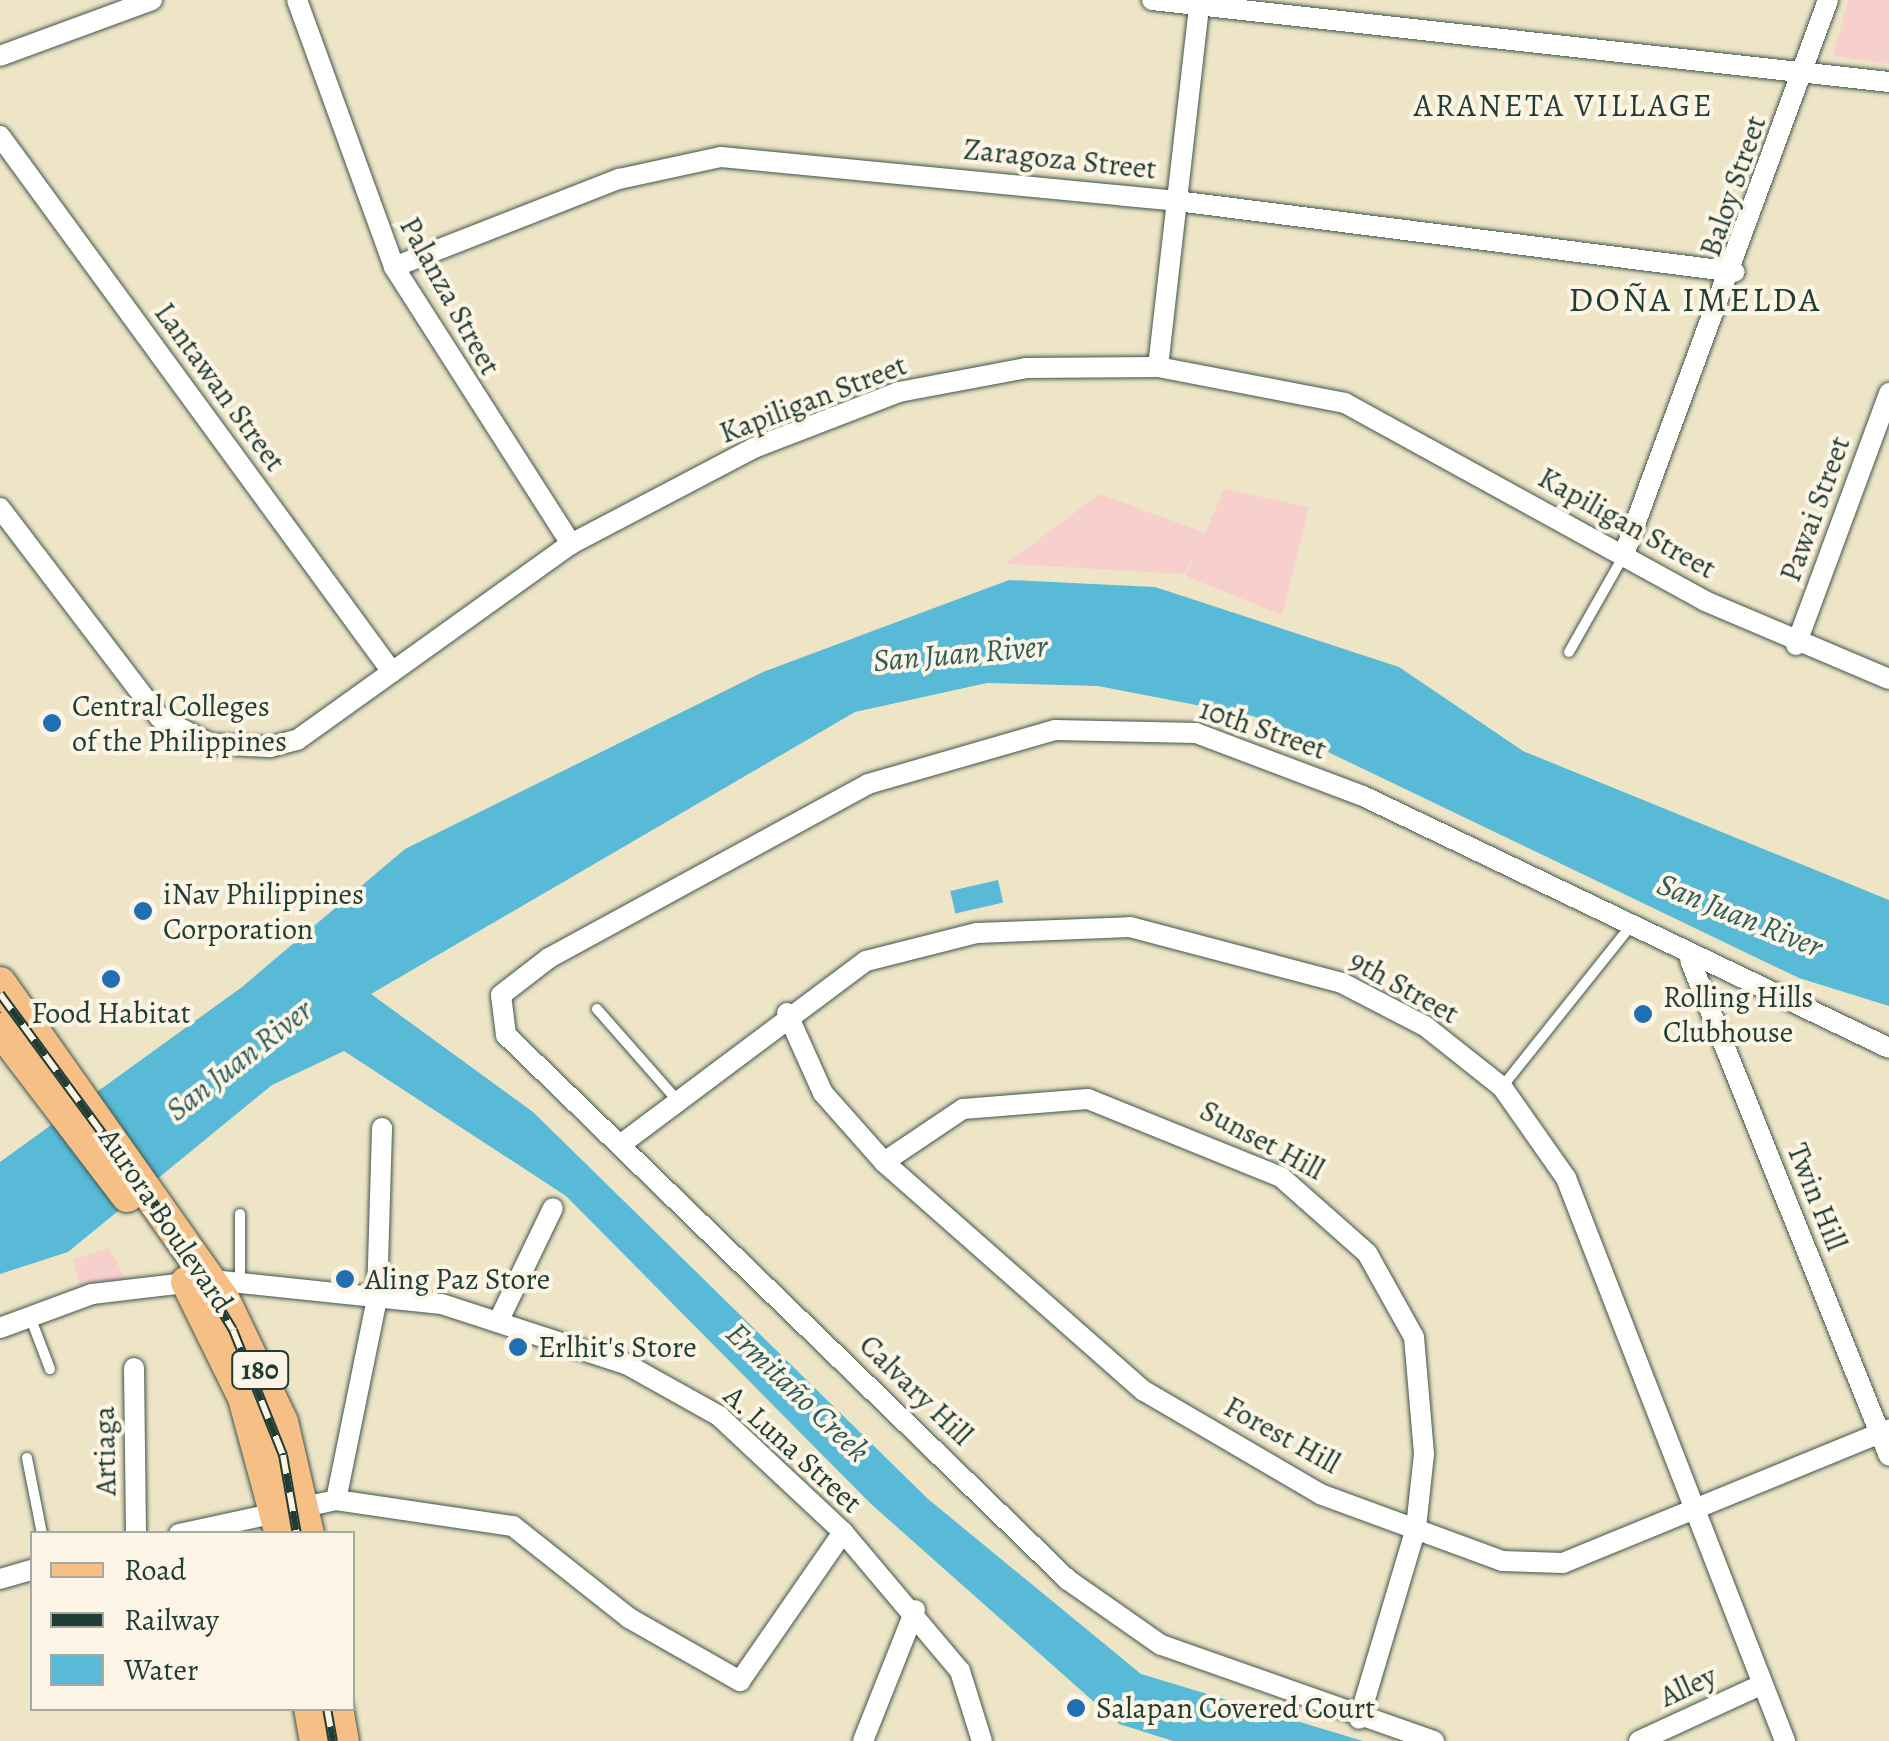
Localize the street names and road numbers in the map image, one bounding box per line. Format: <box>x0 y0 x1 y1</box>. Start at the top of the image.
street label: Baloy Street <box>1692 111 1774 261</box>
street label: Zaragoza Street <box>962 131 1158 187</box>
street label: Palanza Street <box>392 211 508 381</box>
street label: Lantawan Street <box>147 296 293 478</box>
street label: Kapiligan Street <box>714 347 912 451</box>
street label: Pawai Street <box>1772 431 1858 587</box>
street label: Kapiligan Street <box>1532 459 1722 587</box>
street label: 10th Street <box>1195 691 1331 767</box>
street label: 9th Street <box>1343 942 1465 1032</box>
street label: Sunset Hill <box>1194 1092 1330 1188</box>
street label: Aurora Boulevard <box>91 1121 241 1319</box>
street label: Twin Hill <box>1779 1138 1855 1256</box>
street label: Calvary Hill <box>852 1327 980 1453</box>
road number: 180 <box>230 1347 290 1393</box>
street label: A. Luna Street <box>716 1377 870 1521</box>
street label: Forest Hill <box>1218 1388 1346 1482</box>
street label: Artiaga <box>86 1406 124 1496</box>
street label: Alley <box>1654 1657 1722 1715</box>

